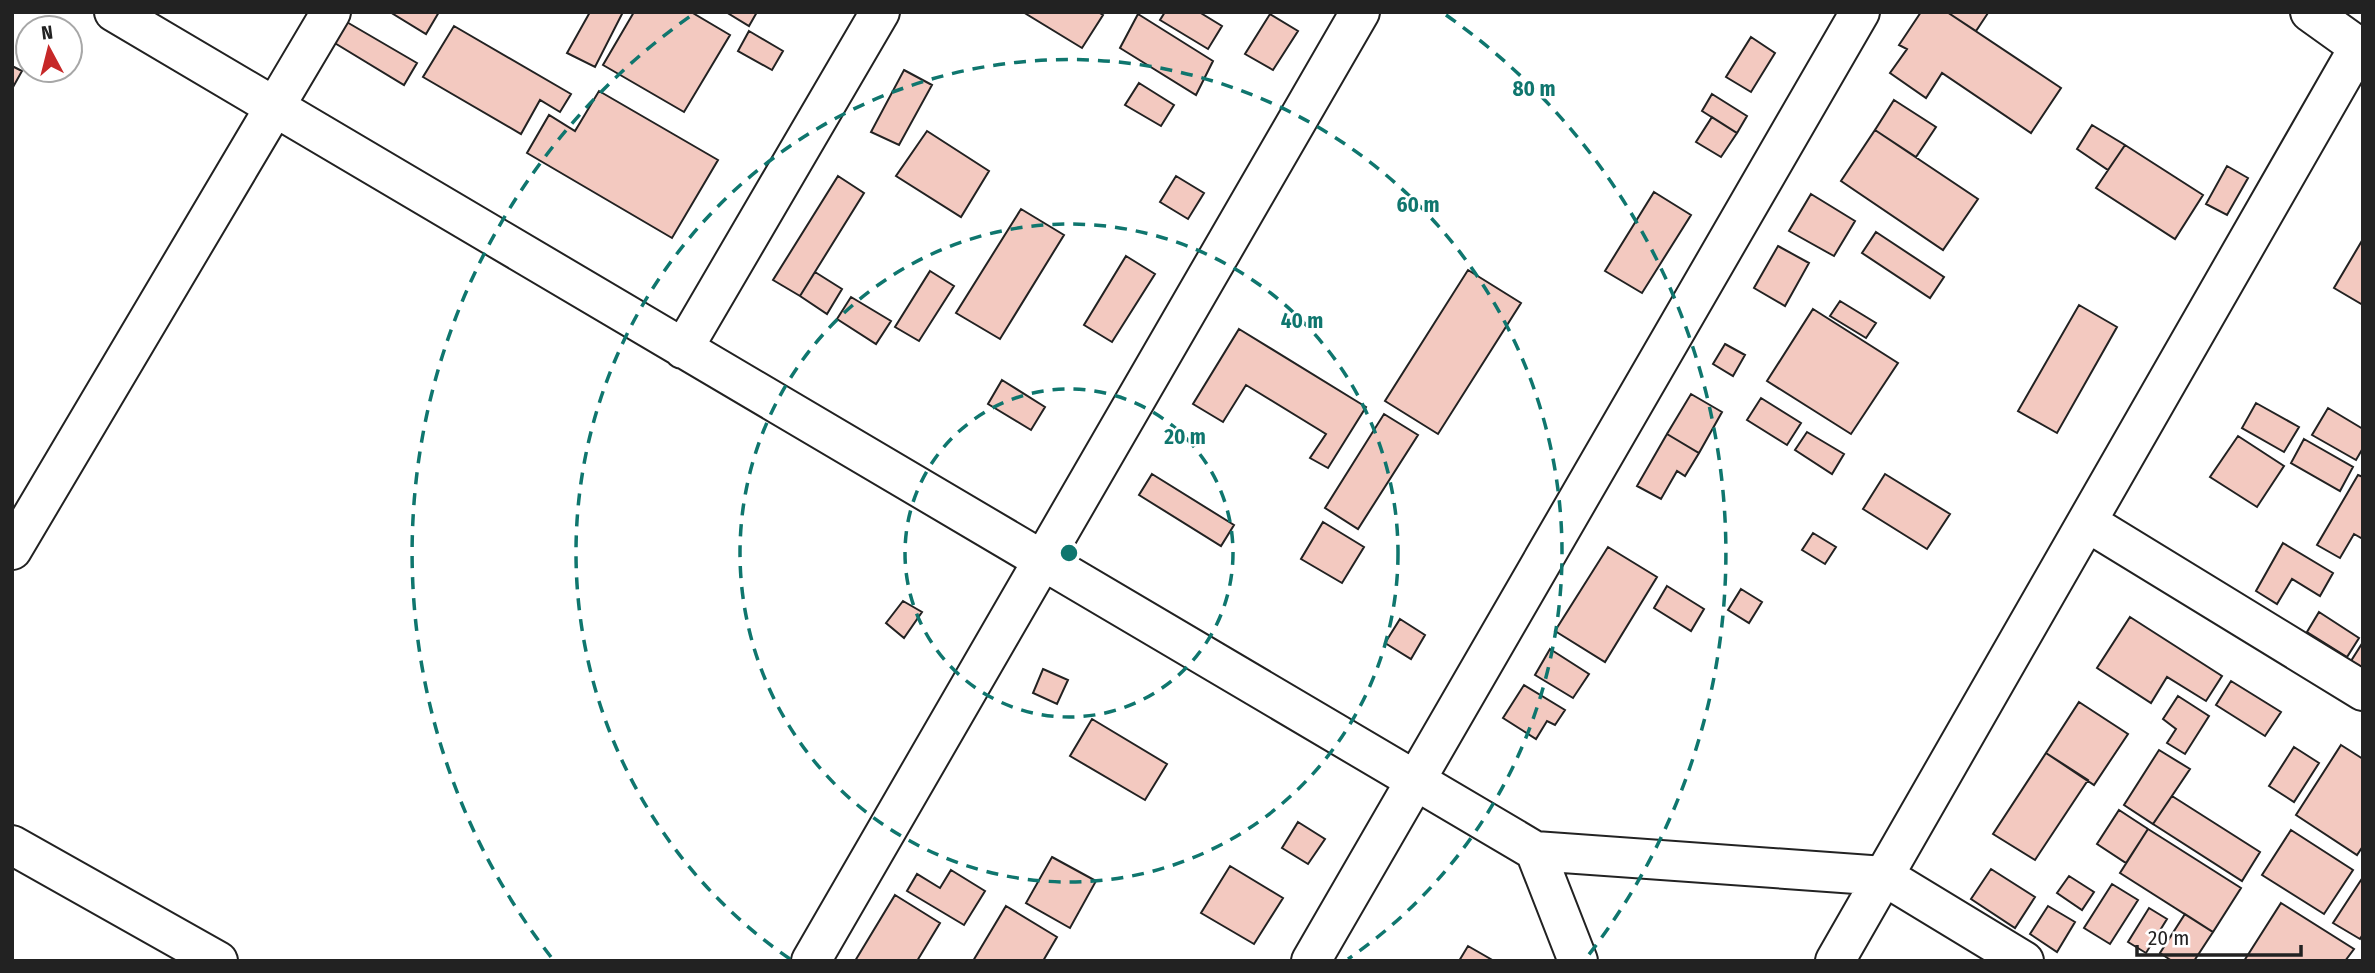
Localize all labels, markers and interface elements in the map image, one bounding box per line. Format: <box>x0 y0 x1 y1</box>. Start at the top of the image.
north arrow <box>14 14 84 84</box>
text: N <box>40 21 54 45</box>
text: 80 m <box>1513 76 1555 102</box>
text: 60 m <box>1397 192 1439 218</box>
text: 40 m <box>1281 308 1323 334</box>
text: 20 m <box>1163 424 1206 450</box>
centre of rings <box>1057 541 1081 565</box>
scale bar <box>2137 914 2302 958</box>
text: 20 m <box>2148 925 2189 951</box>

